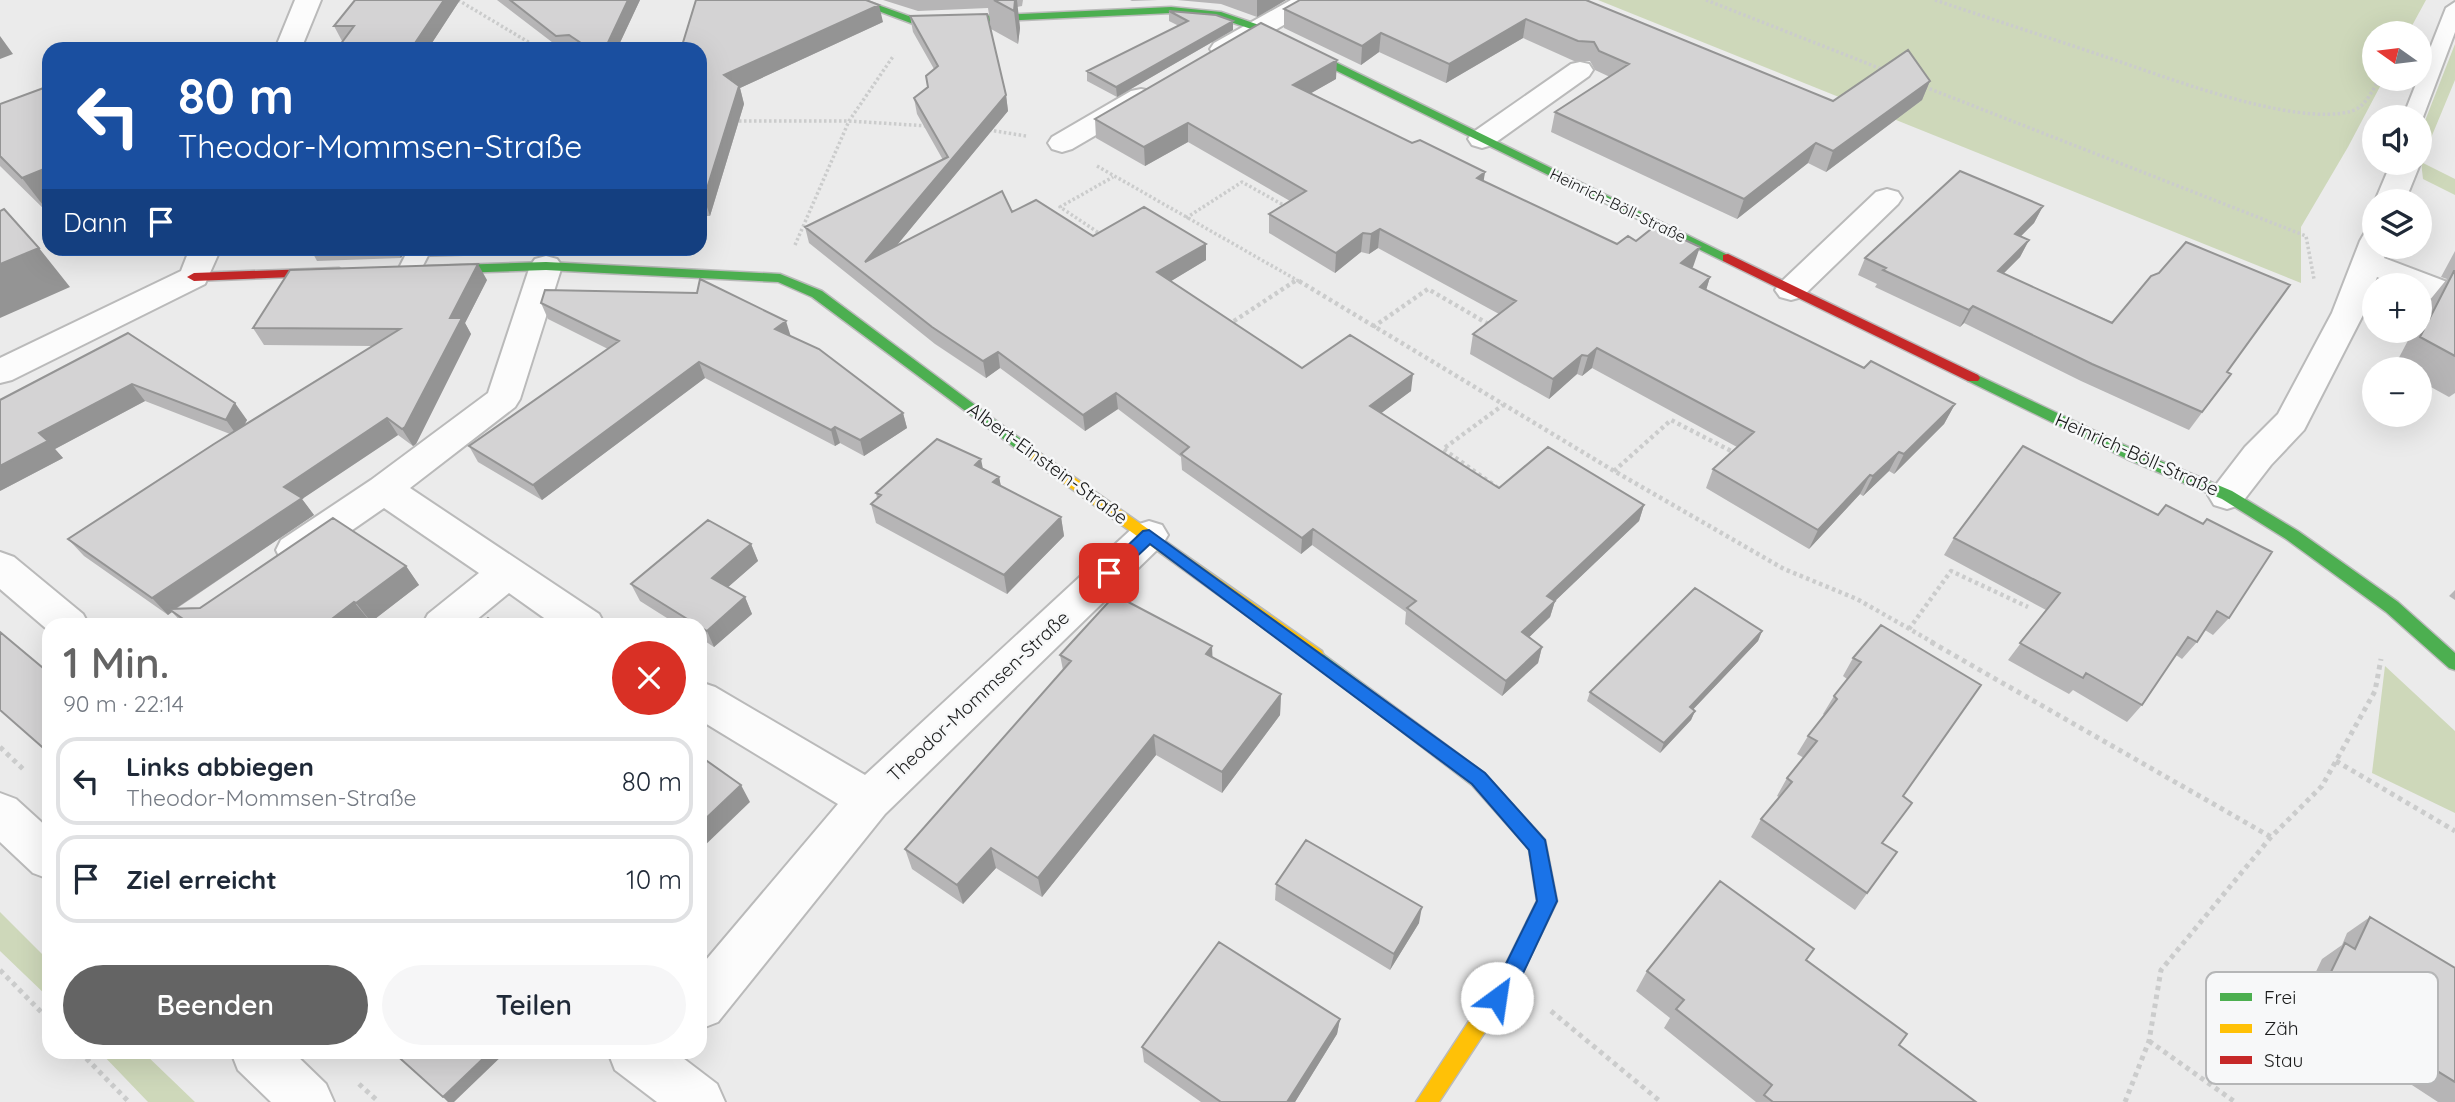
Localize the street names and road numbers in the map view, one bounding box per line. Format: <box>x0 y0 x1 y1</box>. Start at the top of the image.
street label: Heinrich-Böll-Straße <box>1547 163 1689 247</box>
street label: Albert-Einstein-Straße <box>963 397 1133 529</box>
street label: Heinrich-Böll-Straße <box>2051 407 2223 501</box>
street label: Theodor-Mommsen-Straße <box>882 605 1074 787</box>

